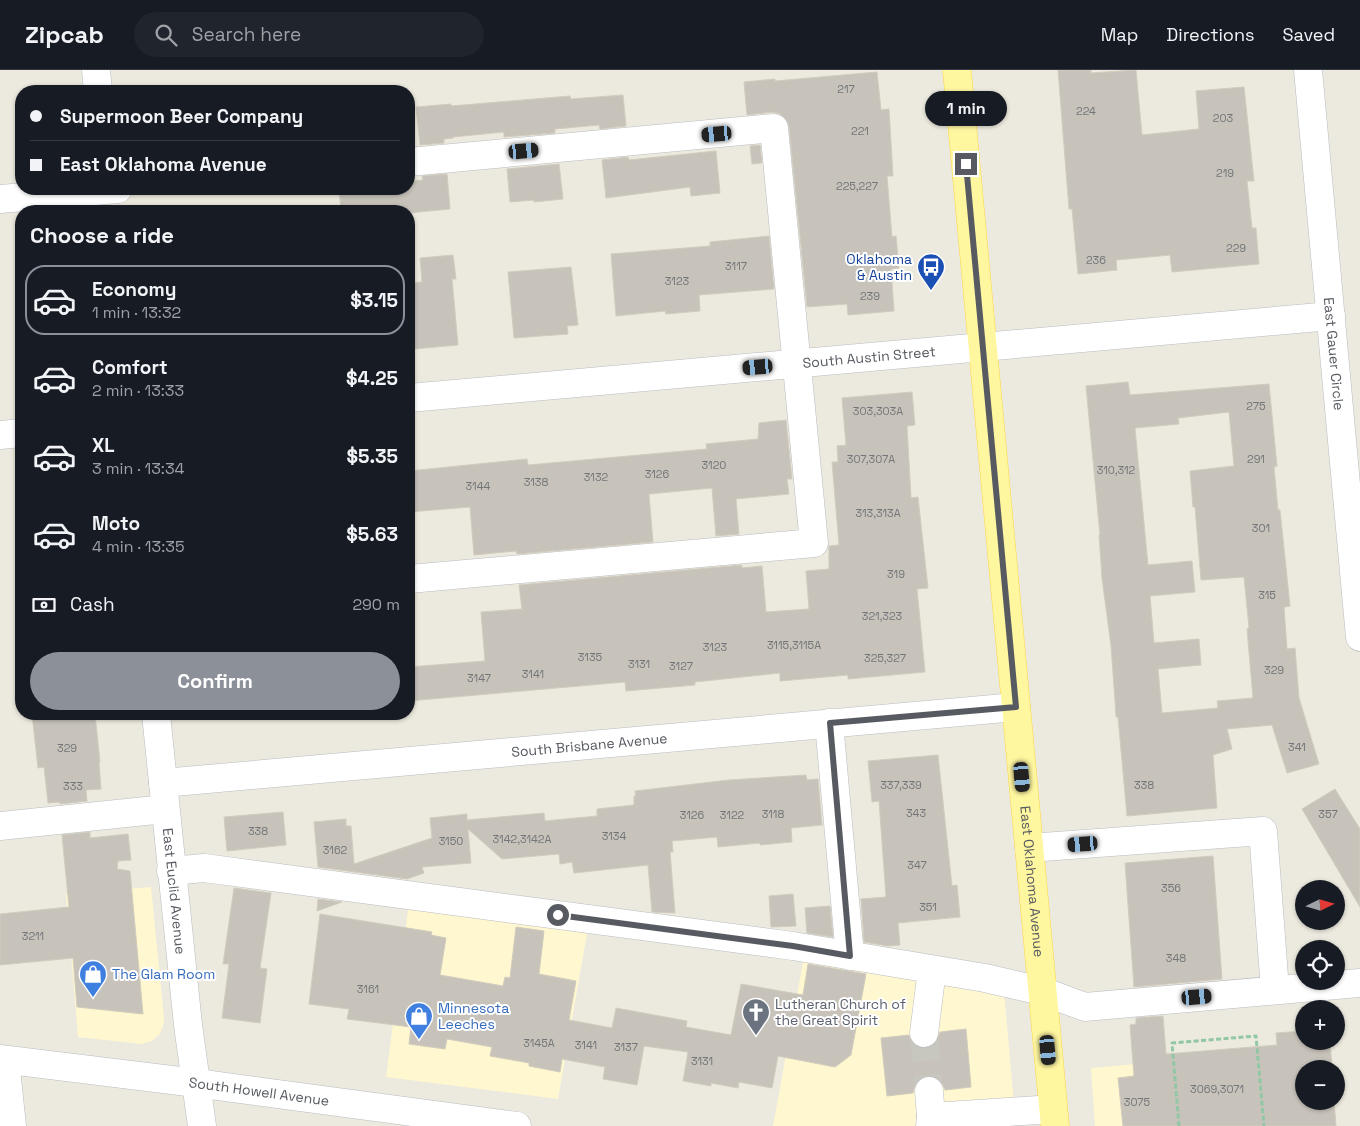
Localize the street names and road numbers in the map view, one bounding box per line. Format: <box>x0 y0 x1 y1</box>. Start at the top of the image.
street label: East Gauer Circle <box>1320 296 1348 411</box>
street label: South Austin Street <box>802 342 937 372</box>
street label: South Brisbane Avenue <box>510 729 668 761</box>
street label: East Oklahoma Avenue <box>1016 805 1048 958</box>
street label: East Euclid Avenue <box>159 827 190 955</box>
street label: South Howell Avenue <box>188 1073 330 1110</box>

